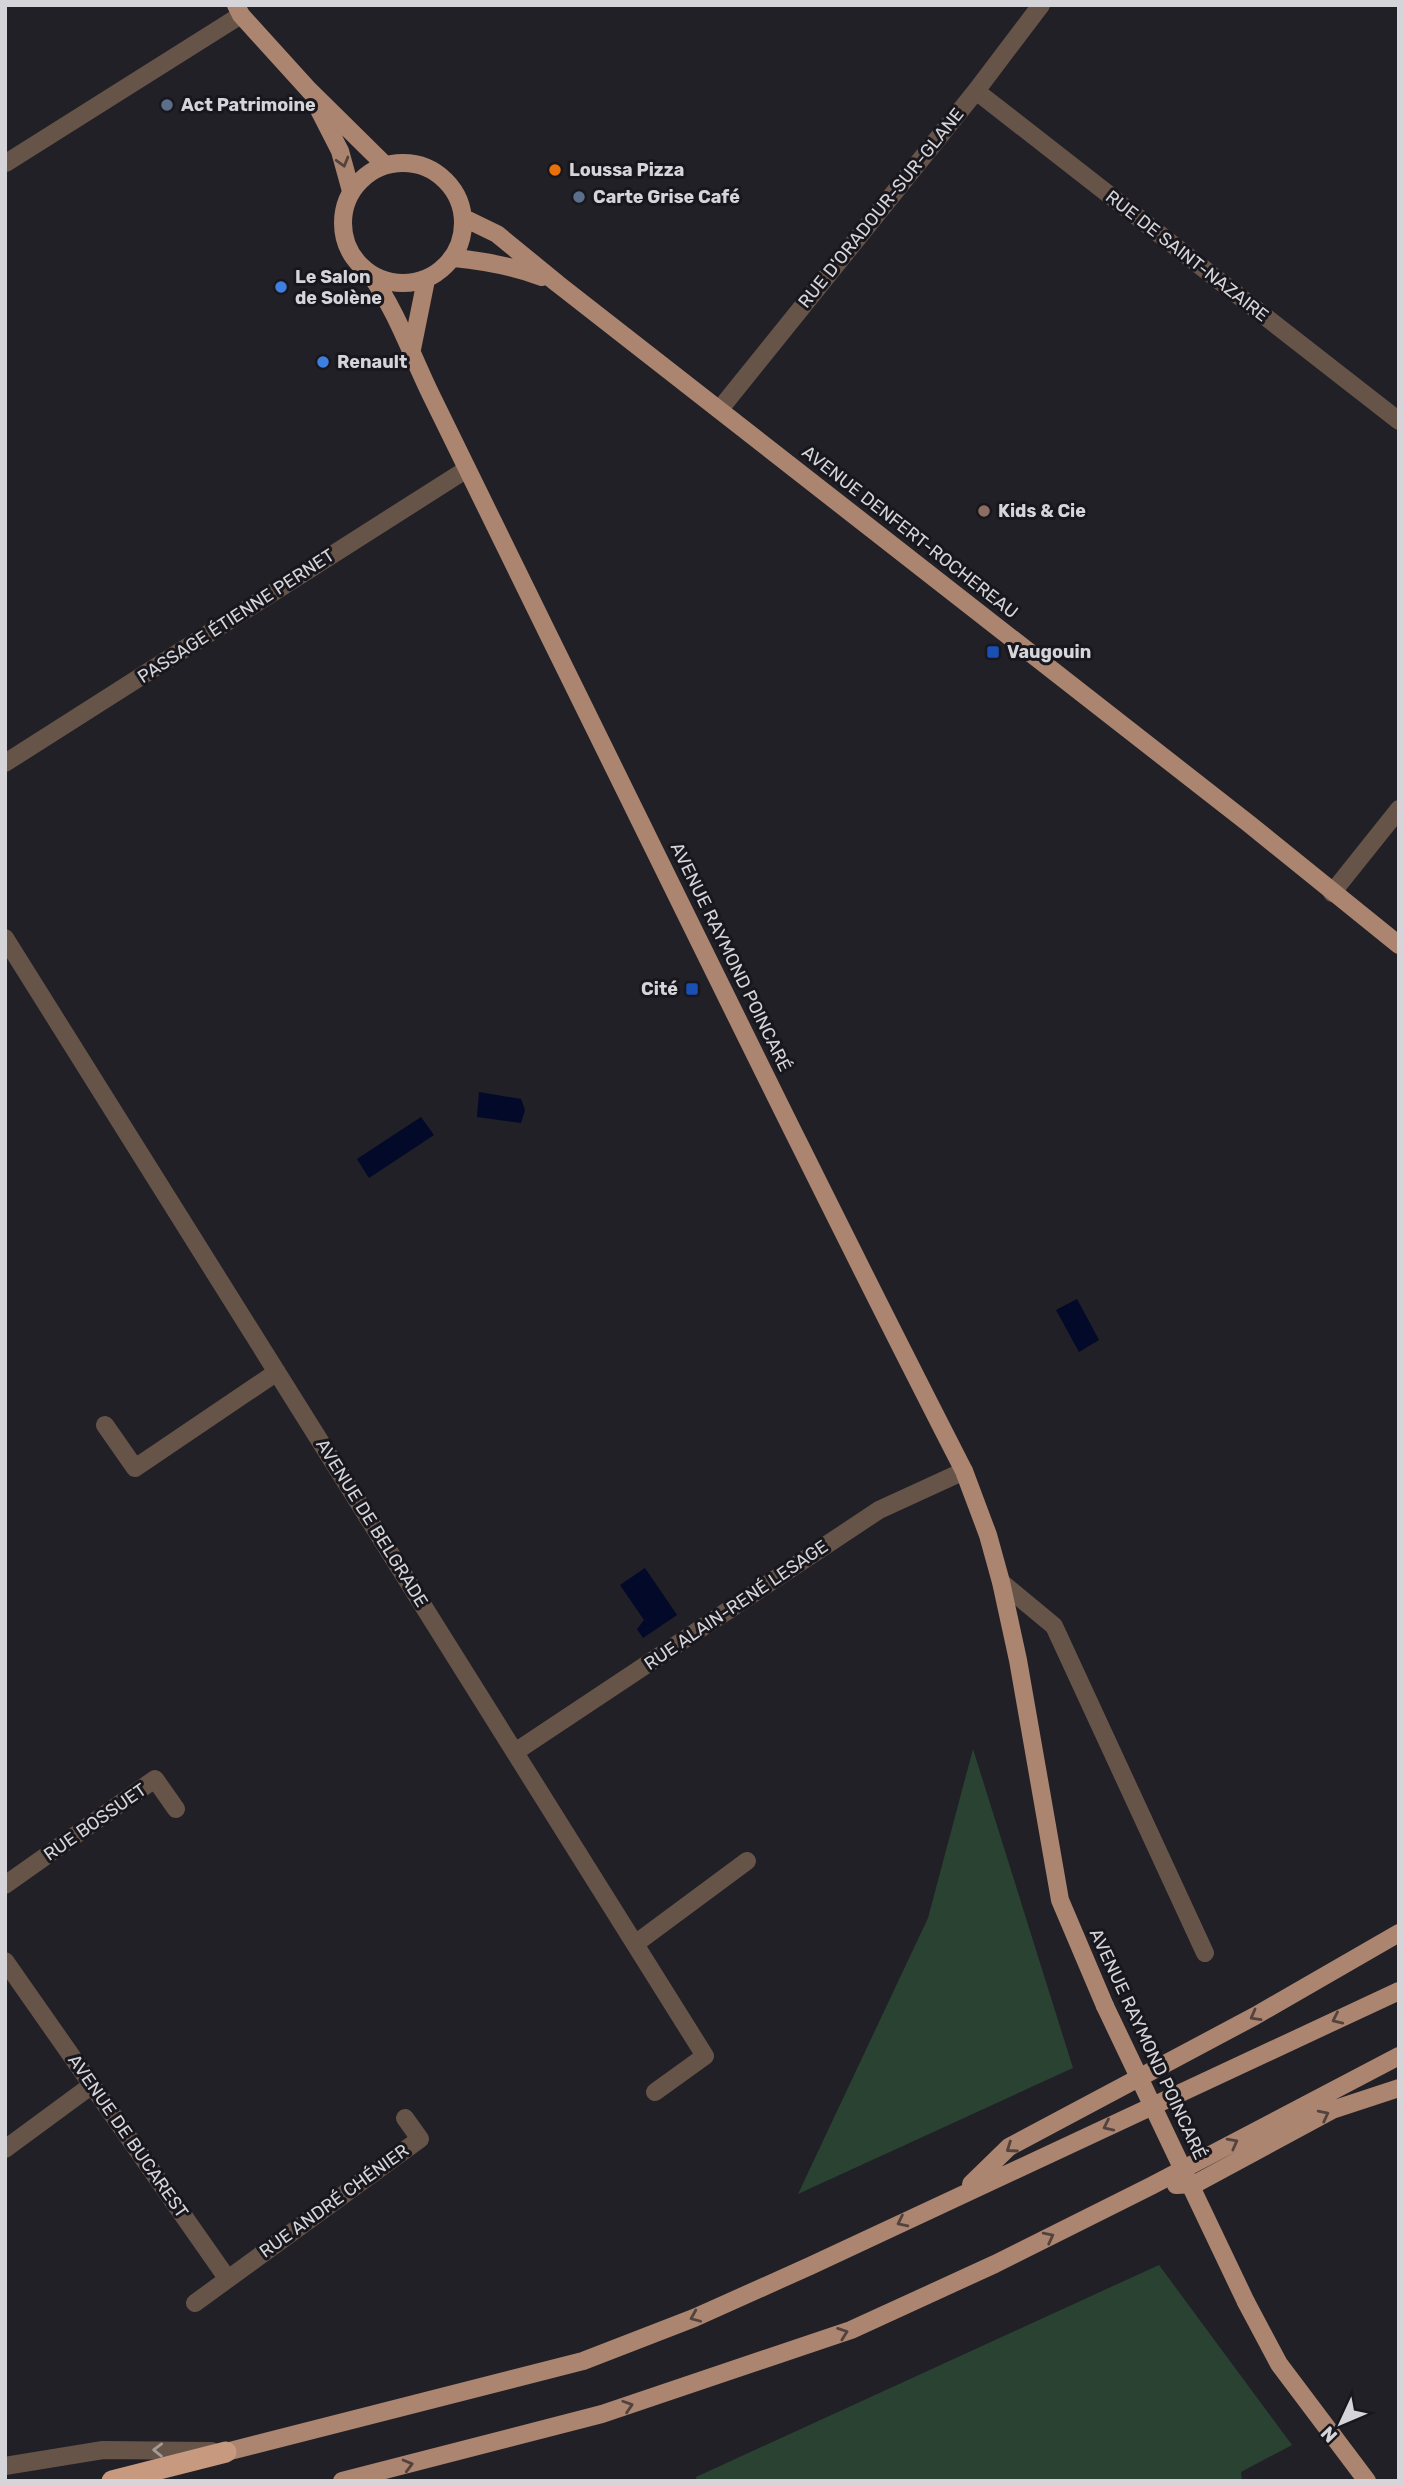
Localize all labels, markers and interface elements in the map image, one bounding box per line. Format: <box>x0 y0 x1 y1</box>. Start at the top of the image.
place label: Act Patrimoine <box>181 94 316 116</box>
marker: Act Patrimoine <box>159 97 175 113</box>
street label: RUE D'ORADOUR-SUR-GLANE <box>793 104 969 312</box>
one-way arrow <box>334 156 349 168</box>
place label: Loussa Pizza <box>569 159 684 181</box>
marker: Loussa Pizza <box>547 162 563 178</box>
place label: Carte Grise Café <box>593 186 740 208</box>
street label: RUE DE SAINT-NAZAIRE <box>1101 186 1273 326</box>
marker: Carte Grise Café <box>571 189 587 205</box>
place label: Le Salon de Solène <box>295 266 382 309</box>
marker: Le Salon de Solène <box>273 279 289 295</box>
place label: Renault <box>337 351 407 373</box>
marker: Renault <box>315 354 331 370</box>
street label: AVENUE DENFERT-ROCHEREAU <box>798 441 1022 623</box>
place label: Kids & Cie <box>998 500 1086 522</box>
marker: Kids & Cie <box>976 503 992 519</box>
street label: PASSAGE ÉTIENNE PERNET <box>134 544 338 688</box>
place label: Vaugouin <box>1007 641 1091 663</box>
marker: Vaugouin <box>985 644 1001 660</box>
street label: AVENUE RAYMOND POINCARÉ <box>666 839 796 1075</box>
place label: Cité <box>641 978 678 1000</box>
marker: Cité <box>684 981 700 997</box>
street label: AVENUE DE BELGRADE <box>311 1435 433 1611</box>
street label: RUE ALAIN-RENÉ LESAGE <box>640 1535 832 1675</box>
street label: RUE BOSSUET <box>39 1778 151 1866</box>
street label: AVENUE RAYMOND POINCARÉ <box>1085 1925 1211 2163</box>
one-way arrow <box>1249 2008 1262 2021</box>
one-way arrow <box>1332 2011 1344 2025</box>
street label: AVENUE DE BUCAREST <box>63 2050 193 2222</box>
one-way arrow <box>1317 2109 1330 2123</box>
one-way arrow <box>1103 2117 1115 2131</box>
one-way arrow <box>1226 2138 1238 2151</box>
street label: RUE ANDRÉ CHÉNIER <box>255 2139 413 2263</box>
one-way arrow <box>1006 2139 1019 2152</box>
one-way arrow <box>897 2214 909 2228</box>
one-way arrow <box>1042 2232 1054 2246</box>
one-way arrow <box>690 2309 703 2323</box>
one-way arrow <box>837 2327 849 2341</box>
north arrow <box>1306 2388 1376 2458</box>
one-way arrow <box>621 2400 633 2414</box>
text: N <box>1316 2422 1342 2447</box>
one-way arrow <box>152 2443 163 2458</box>
one-way arrow <box>402 2459 414 2473</box>

